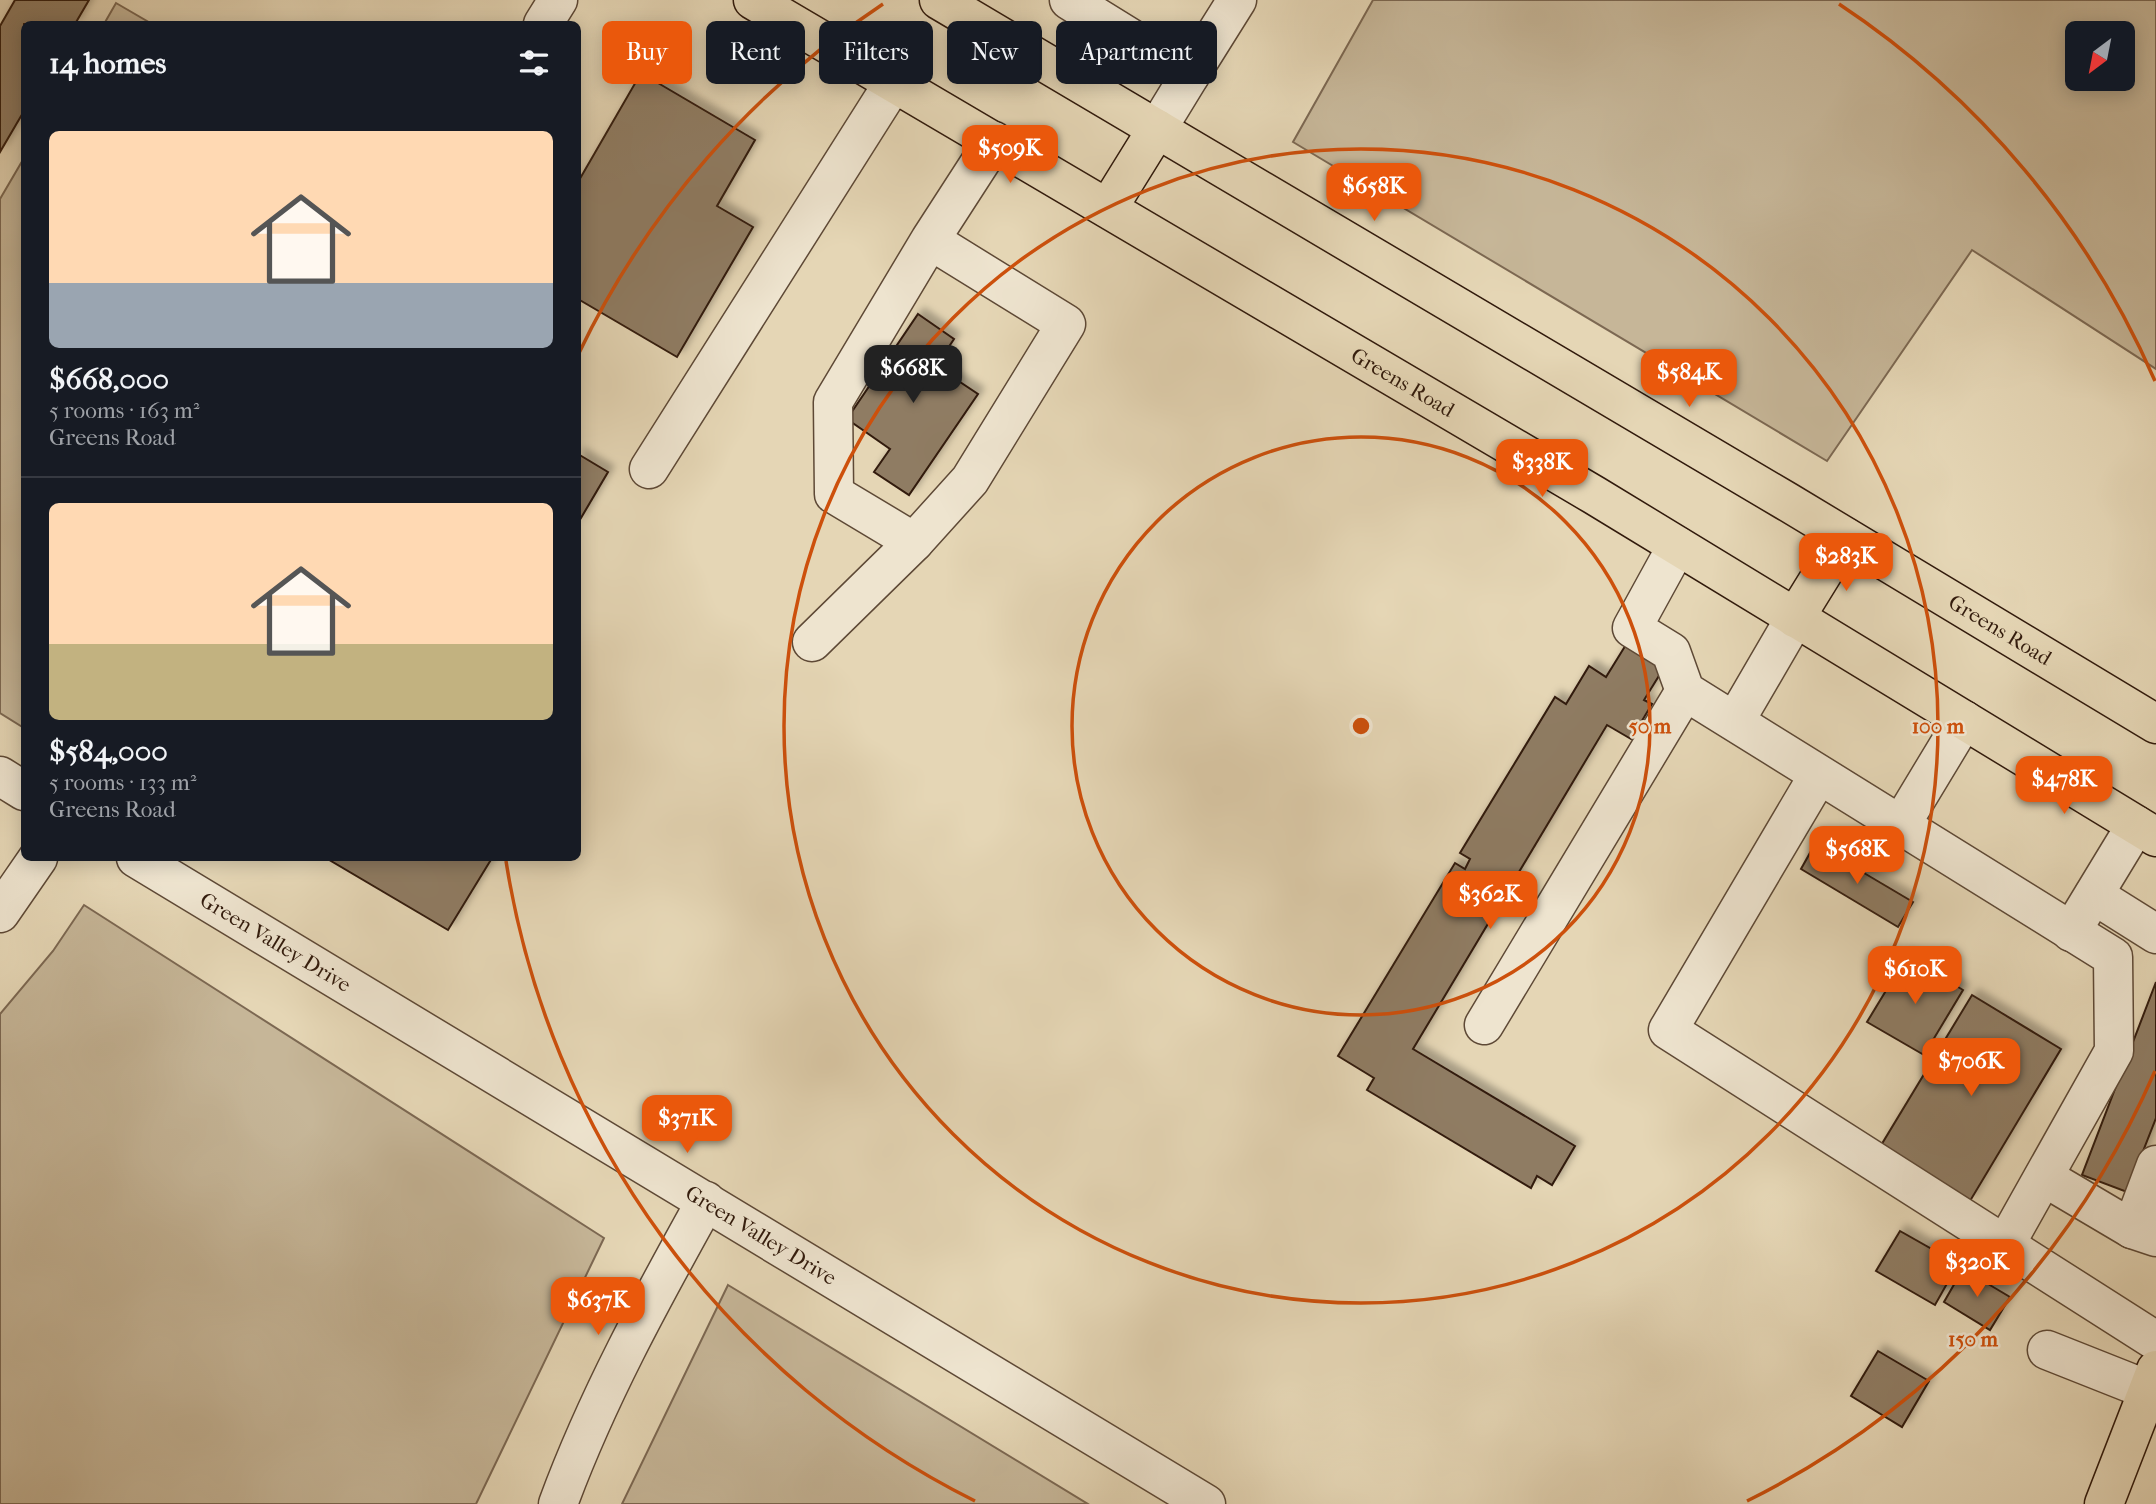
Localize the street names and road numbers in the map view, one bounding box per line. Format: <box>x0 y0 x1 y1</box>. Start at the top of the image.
street label: Greens Road <box>1347 343 1459 422</box>
street label: Greens Road <box>1944 590 2056 670</box>
street label: Green Valley Drive <box>196 888 355 997</box>
street label: Green Valley Drive <box>681 1181 841 1290</box>

